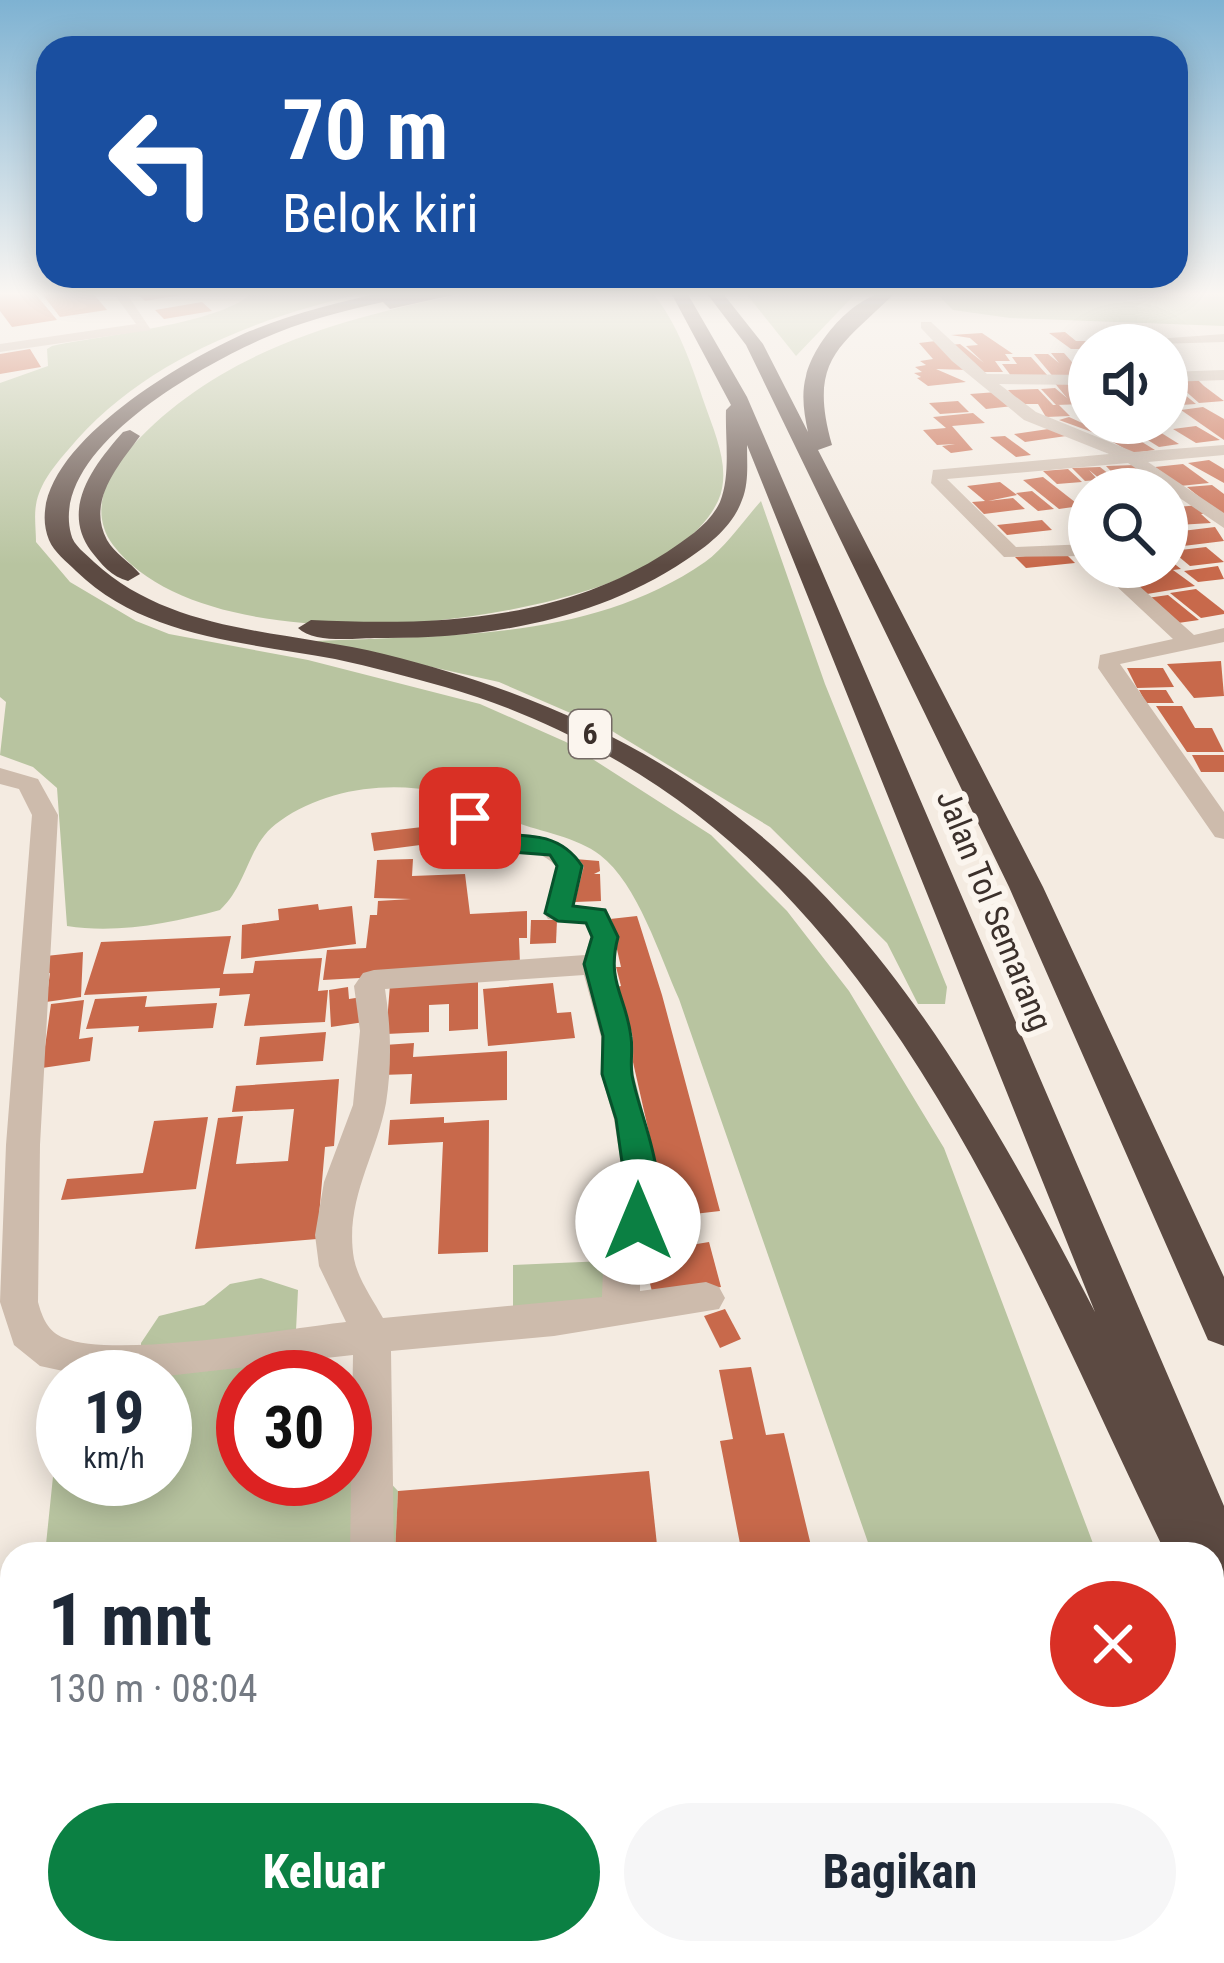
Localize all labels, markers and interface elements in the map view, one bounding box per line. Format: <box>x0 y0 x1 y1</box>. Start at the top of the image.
text: 70 m <box>282 81 449 180</box>
icon: left <box>84 84 240 240</box>
text: Belok kiri <box>282 182 479 245</box>
map controls <box>1068 324 1188 588</box>
button: sound <box>1068 324 1188 444</box>
button: search <box>1068 468 1188 588</box>
road number: 6 <box>569 710 611 758</box>
pin <box>419 767 521 869</box>
street label: Jalan Tol Semarang <box>928 784 1061 1036</box>
icon: arrive <box>437 785 503 851</box>
position arrow <box>575 1159 701 1285</box>
speed limit sign: 30 <box>216 1350 372 1506</box>
text: 19 <box>84 1377 144 1448</box>
text: km/h <box>83 1440 145 1475</box>
text: 1 mnt <box>48 1578 212 1663</box>
button: close <box>1050 1581 1176 1707</box>
text: 130 m · 08:04 <box>48 1666 258 1712</box>
button: Keluar <box>48 1803 600 1941</box>
button: Bagikan <box>624 1803 1176 1941</box>

